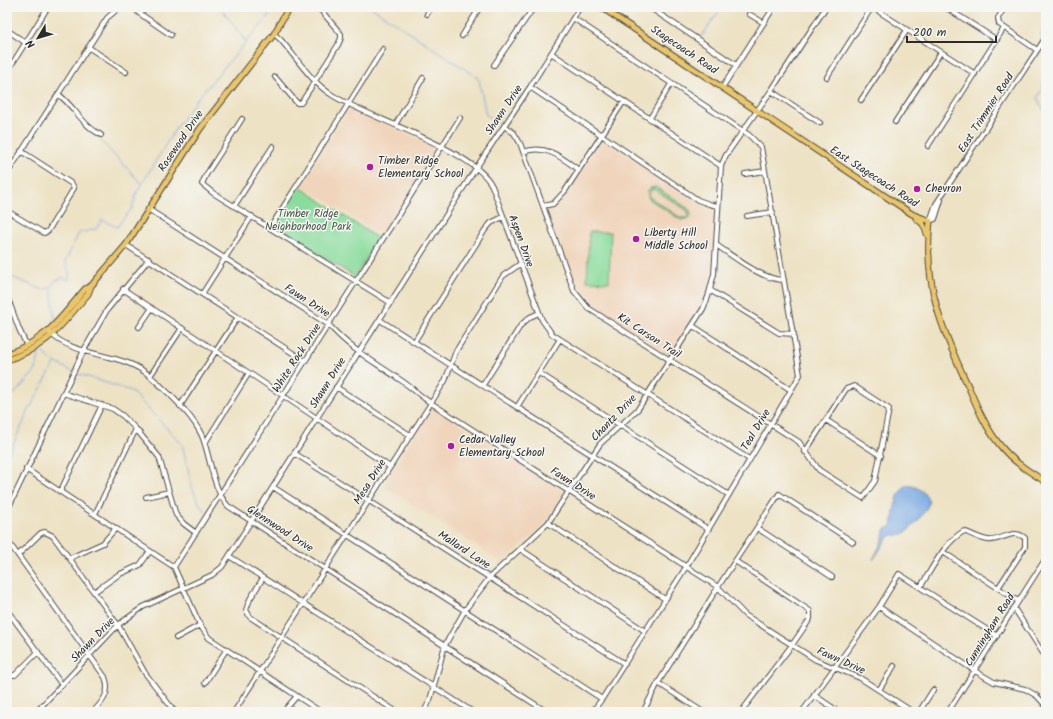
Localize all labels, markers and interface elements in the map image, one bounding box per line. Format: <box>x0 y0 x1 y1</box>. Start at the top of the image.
north arrow <box>18 18 58 58</box>
scale bar <box>907 18 996 44</box>
street label: Stagecoach Road <box>647 21 722 79</box>
text: 200 m <box>913 23 947 42</box>
text: N <box>22 35 40 52</box>
street label: East Trimmier Road <box>953 69 1019 157</box>
street label: Shawn Drive <box>480 81 528 139</box>
street label: Rosewood Drive <box>154 106 208 176</box>
street label: East Stagecoach Road <box>826 141 922 213</box>
place label: Timber Ridge Elementary School <box>378 152 464 183</box>
marker: Timber Ridge Elementary School <box>365 162 375 172</box>
place label: Chevron <box>925 180 962 198</box>
marker: Chevron <box>912 184 922 194</box>
park label: Timber Ridge Neighborhood Park <box>265 205 352 236</box>
street label: Aspen Drive <box>503 212 539 270</box>
place label: Liberty Hill Middle School <box>644 224 708 255</box>
marker: Liberty Hill Middle School <box>631 234 641 244</box>
street label: Fawn Drive <box>280 279 334 323</box>
street label: Kit Carson Trail <box>613 309 685 364</box>
street label: White Rock Drive <box>268 320 326 396</box>
street label: Shawn Drive <box>305 354 351 412</box>
street label: Chantz Drive <box>587 390 641 446</box>
street label: Teal Drive <box>736 406 776 454</box>
place label: Cedar Valley Elementary School <box>459 431 545 462</box>
marker: Cedar Valley Elementary School <box>446 441 456 451</box>
street label: Mesa Drive <box>349 456 391 508</box>
street label: Fawn Drive <box>546 462 600 506</box>
street label: Glennwood Drive <box>243 501 317 557</box>
street label: Mallard Lane <box>434 526 494 574</box>
street label: Cunningham Road <box>960 589 1020 670</box>
street label: Shawn Drive <box>67 613 119 667</box>
street label: Fawn Drive <box>814 642 868 680</box>

